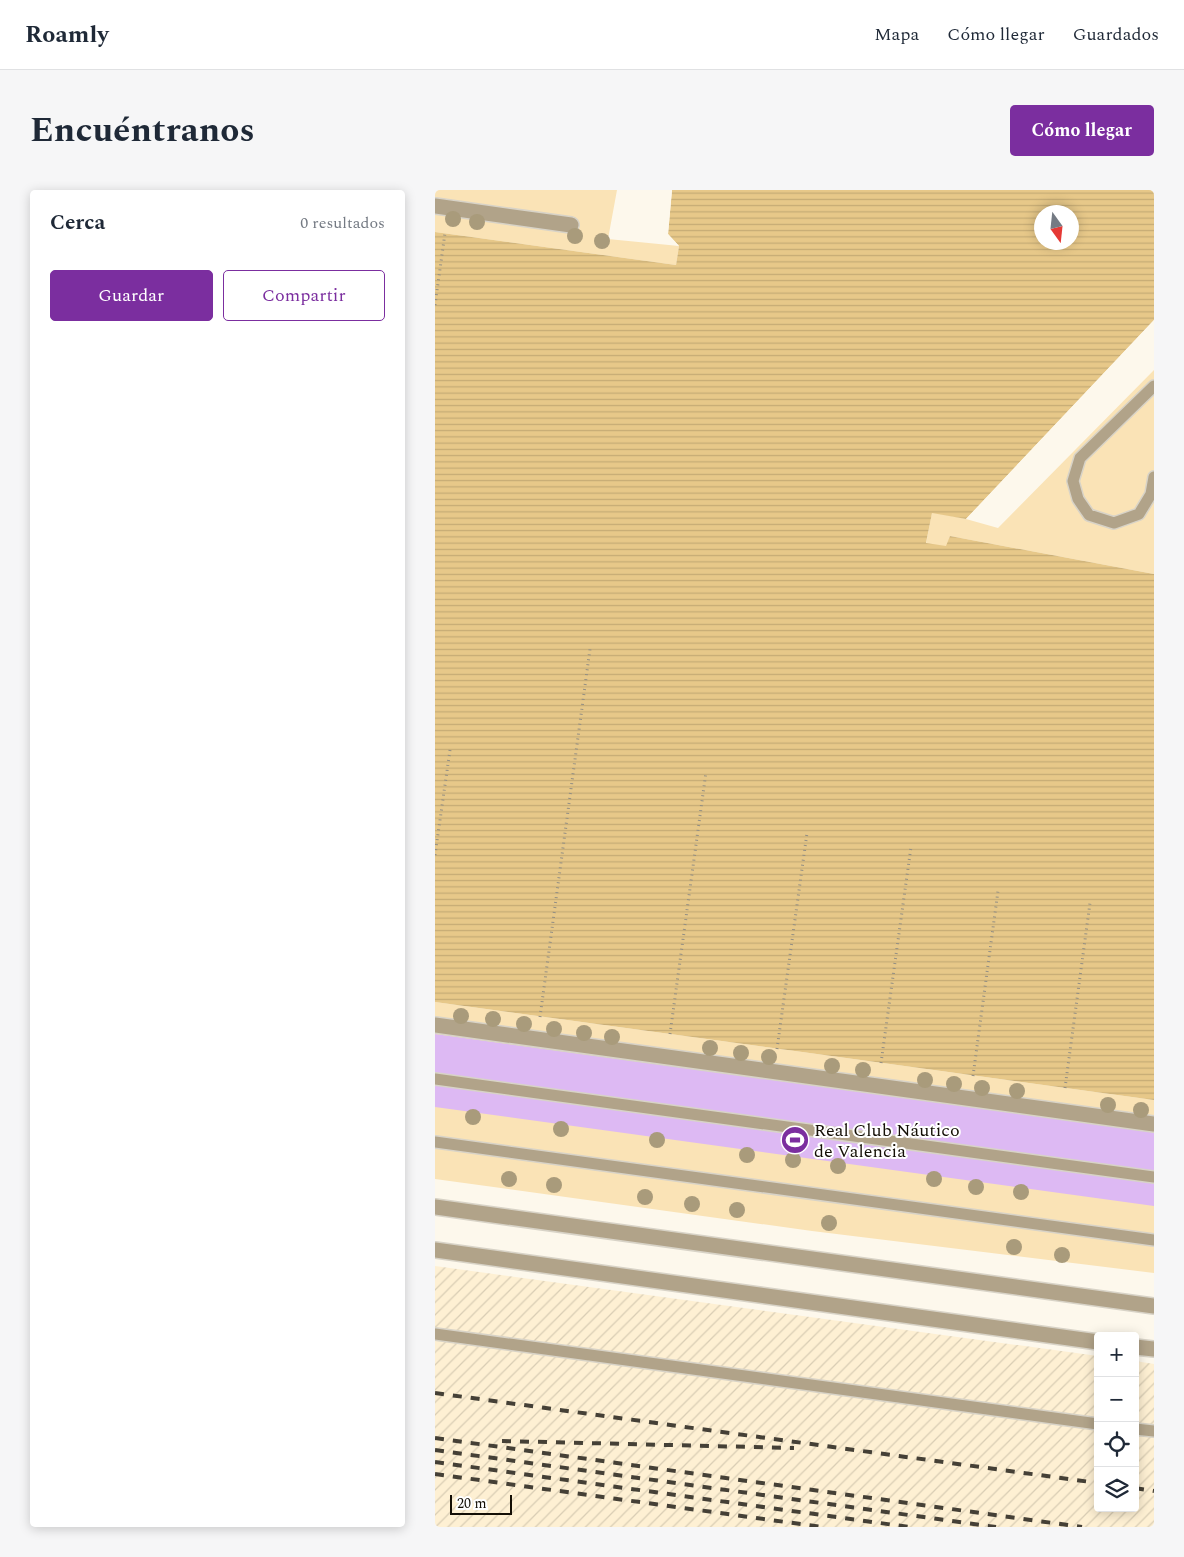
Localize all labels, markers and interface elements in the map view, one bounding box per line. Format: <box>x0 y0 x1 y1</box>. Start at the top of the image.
text: Roamly <box>25 17 109 53</box>
text: Mapa <box>874 21 919 48</box>
text: Cómo llegar <box>947 21 1045 48</box>
text: Guardados <box>1073 21 1159 48</box>
text: Encuéntranos <box>30 104 255 157</box>
button: Cómo llegar <box>1010 105 1154 156</box>
north arrow <box>1034 205 1079 250</box>
text: Cerca <box>50 207 105 239</box>
text: 0 resultados <box>300 211 385 235</box>
button: Guardar <box>50 270 213 321</box>
button: Compartir <box>223 270 385 321</box>
place label: Real Club Náutico de Valencia <box>814 1117 960 1165</box>
sports icon: Real Club Náutico de Valencia <box>780 1125 810 1155</box>
map controls <box>1094 1332 1139 1512</box>
button: + <box>1094 1332 1139 1377</box>
button: − <box>1094 1377 1139 1422</box>
button: locate <box>1094 1422 1139 1467</box>
button: layers <box>1094 1467 1139 1512</box>
scale bar <box>450 1492 513 1515</box>
text: 20 m <box>457 1493 487 1514</box>

